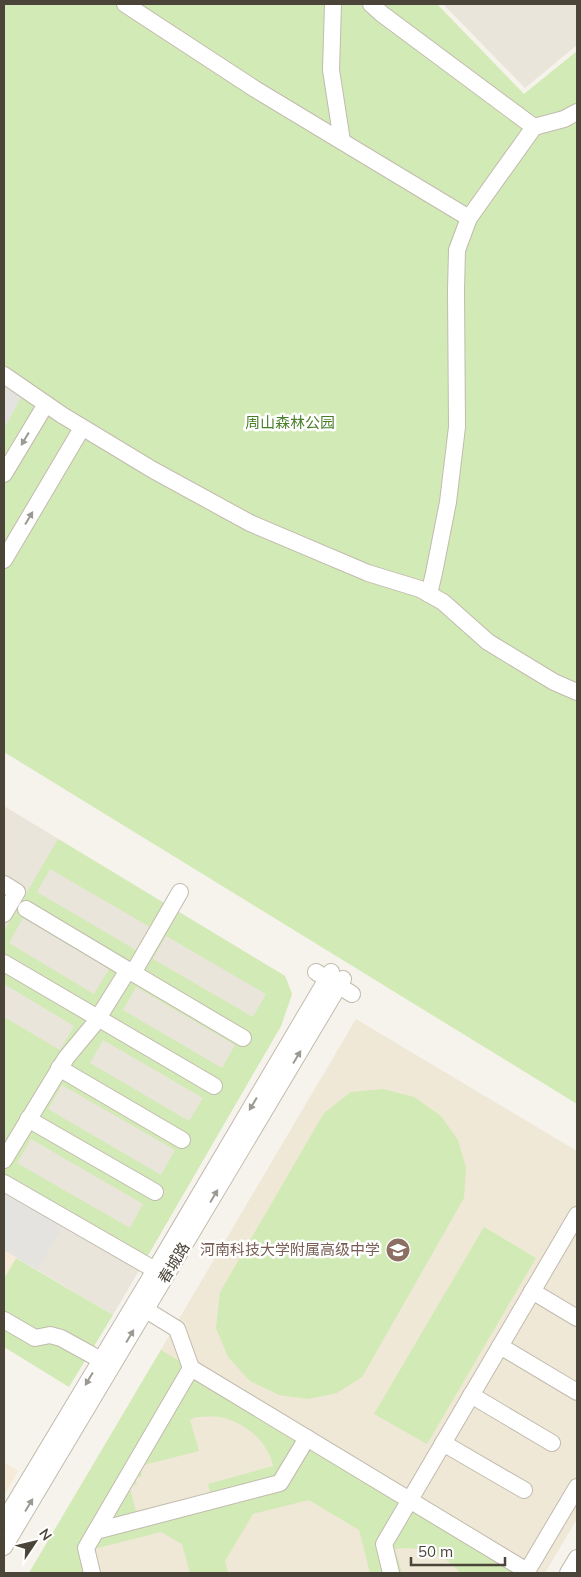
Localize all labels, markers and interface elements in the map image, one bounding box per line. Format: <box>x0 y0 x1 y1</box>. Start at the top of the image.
park label: 周山森林公园 <box>245 413 335 432</box>
one-way arrow <box>20 432 29 445</box>
one-way arrow <box>24 511 33 524</box>
one-way arrow <box>292 1051 301 1064</box>
one-way arrow <box>248 1097 257 1110</box>
one-way arrow <box>209 1190 218 1203</box>
school or university icon: 河南科技大学附属高级中学 <box>385 1237 411 1263</box>
street label: 春城路 <box>154 1239 193 1287</box>
place label: 河南科技大学附属高级中学 <box>200 1240 380 1259</box>
one-way arrow <box>126 1329 135 1342</box>
one-way arrow <box>84 1372 93 1385</box>
one-way arrow <box>24 1499 33 1512</box>
north arrow <box>10 1517 60 1567</box>
text: N <box>35 1525 56 1544</box>
scale bar <box>411 1534 505 1566</box>
text: 50 m <box>418 1542 453 1561</box>

